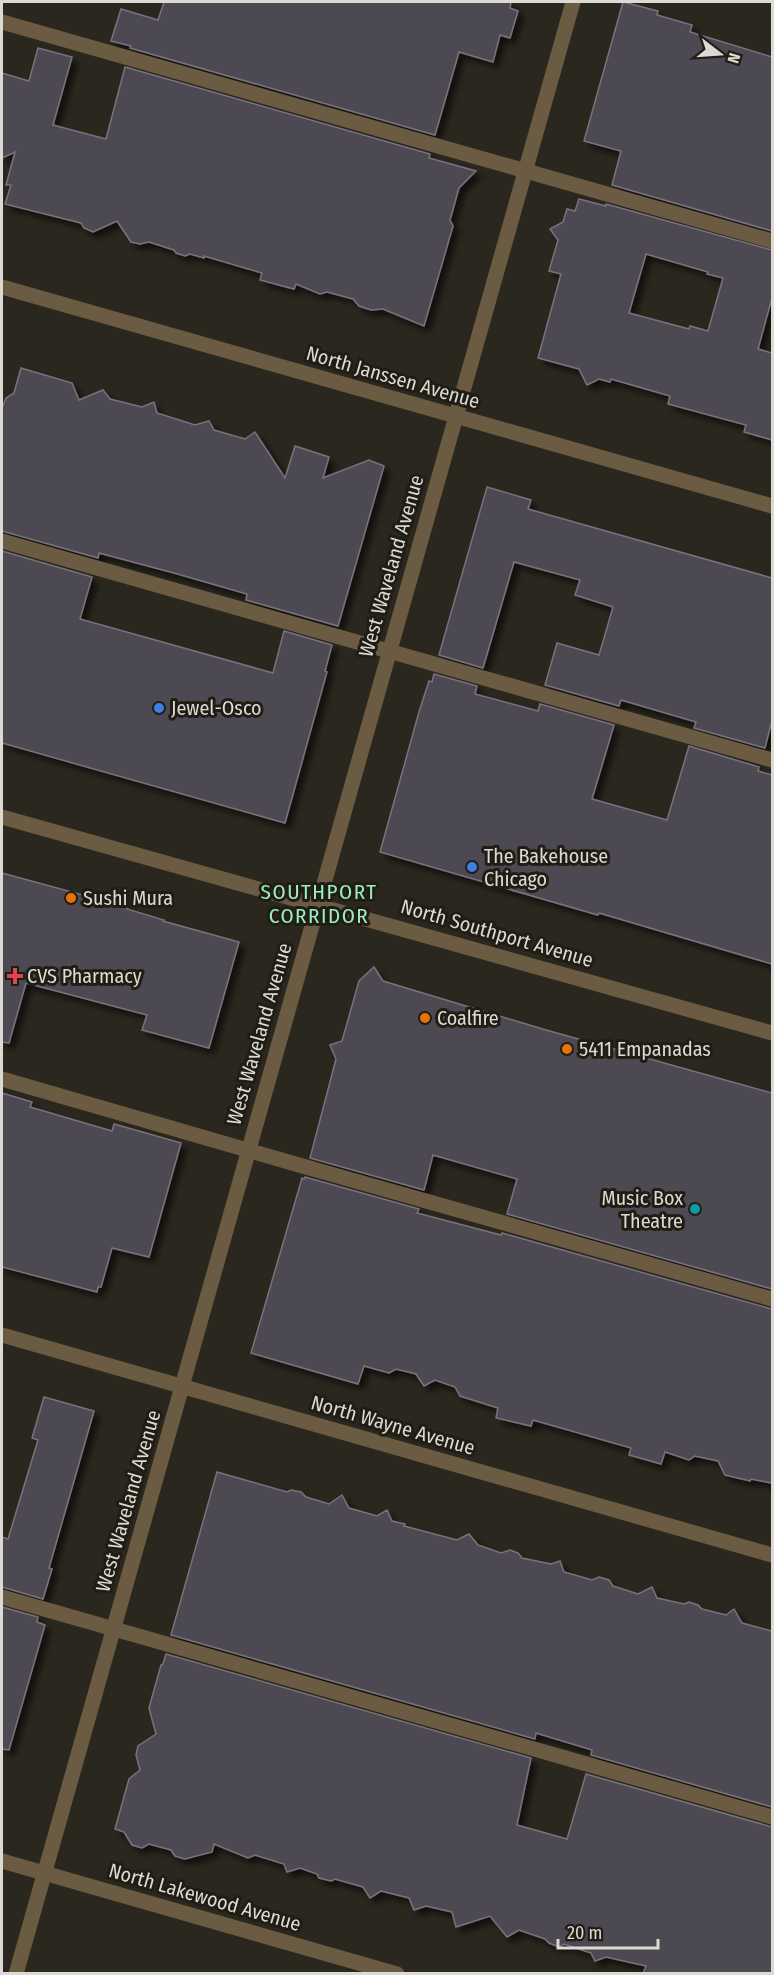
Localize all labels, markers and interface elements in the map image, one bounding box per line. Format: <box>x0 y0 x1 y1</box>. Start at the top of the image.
north arrow <box>690 24 750 84</box>
text: N <box>723 51 744 66</box>
street label: North Janssen Avenue <box>304 341 482 413</box>
street label: West Waveland Avenue <box>354 472 428 660</box>
place label: Jewel-Osco <box>171 696 262 720</box>
marker: Jewel-Osco <box>152 701 166 715</box>
place label: The Bakehouse Chicago <box>484 844 608 891</box>
marker: The Bakehouse Chicago <box>465 860 479 874</box>
district label: SOUTHPORT CORRIDOR <box>261 879 377 929</box>
place label: Sushi Mura <box>83 886 173 910</box>
marker: Sushi Mura <box>64 891 78 905</box>
street label: North Southport Avenue <box>398 894 596 972</box>
street label: West Waveland Avenue <box>222 940 296 1128</box>
place label: CVS Pharmacy <box>27 964 142 988</box>
marker: CVS Pharmacy <box>8 969 22 983</box>
place label: Coalfire <box>437 1006 499 1030</box>
marker: Coalfire <box>418 1011 432 1025</box>
place label: 5411 Empanadas <box>579 1037 711 1061</box>
marker: 5411 Empanadas <box>560 1042 574 1056</box>
place label: Music Box Theatre <box>601 1186 683 1233</box>
marker: Music Box Theatre <box>688 1202 702 1216</box>
street label: North Wayne Avenue <box>308 1390 478 1460</box>
street label: West Waveland Avenue <box>91 1407 165 1595</box>
street label: North Lakewood Avenue <box>106 1858 304 1936</box>
scale bar <box>558 1912 658 1950</box>
text: 20 m <box>567 1922 602 1944</box>

